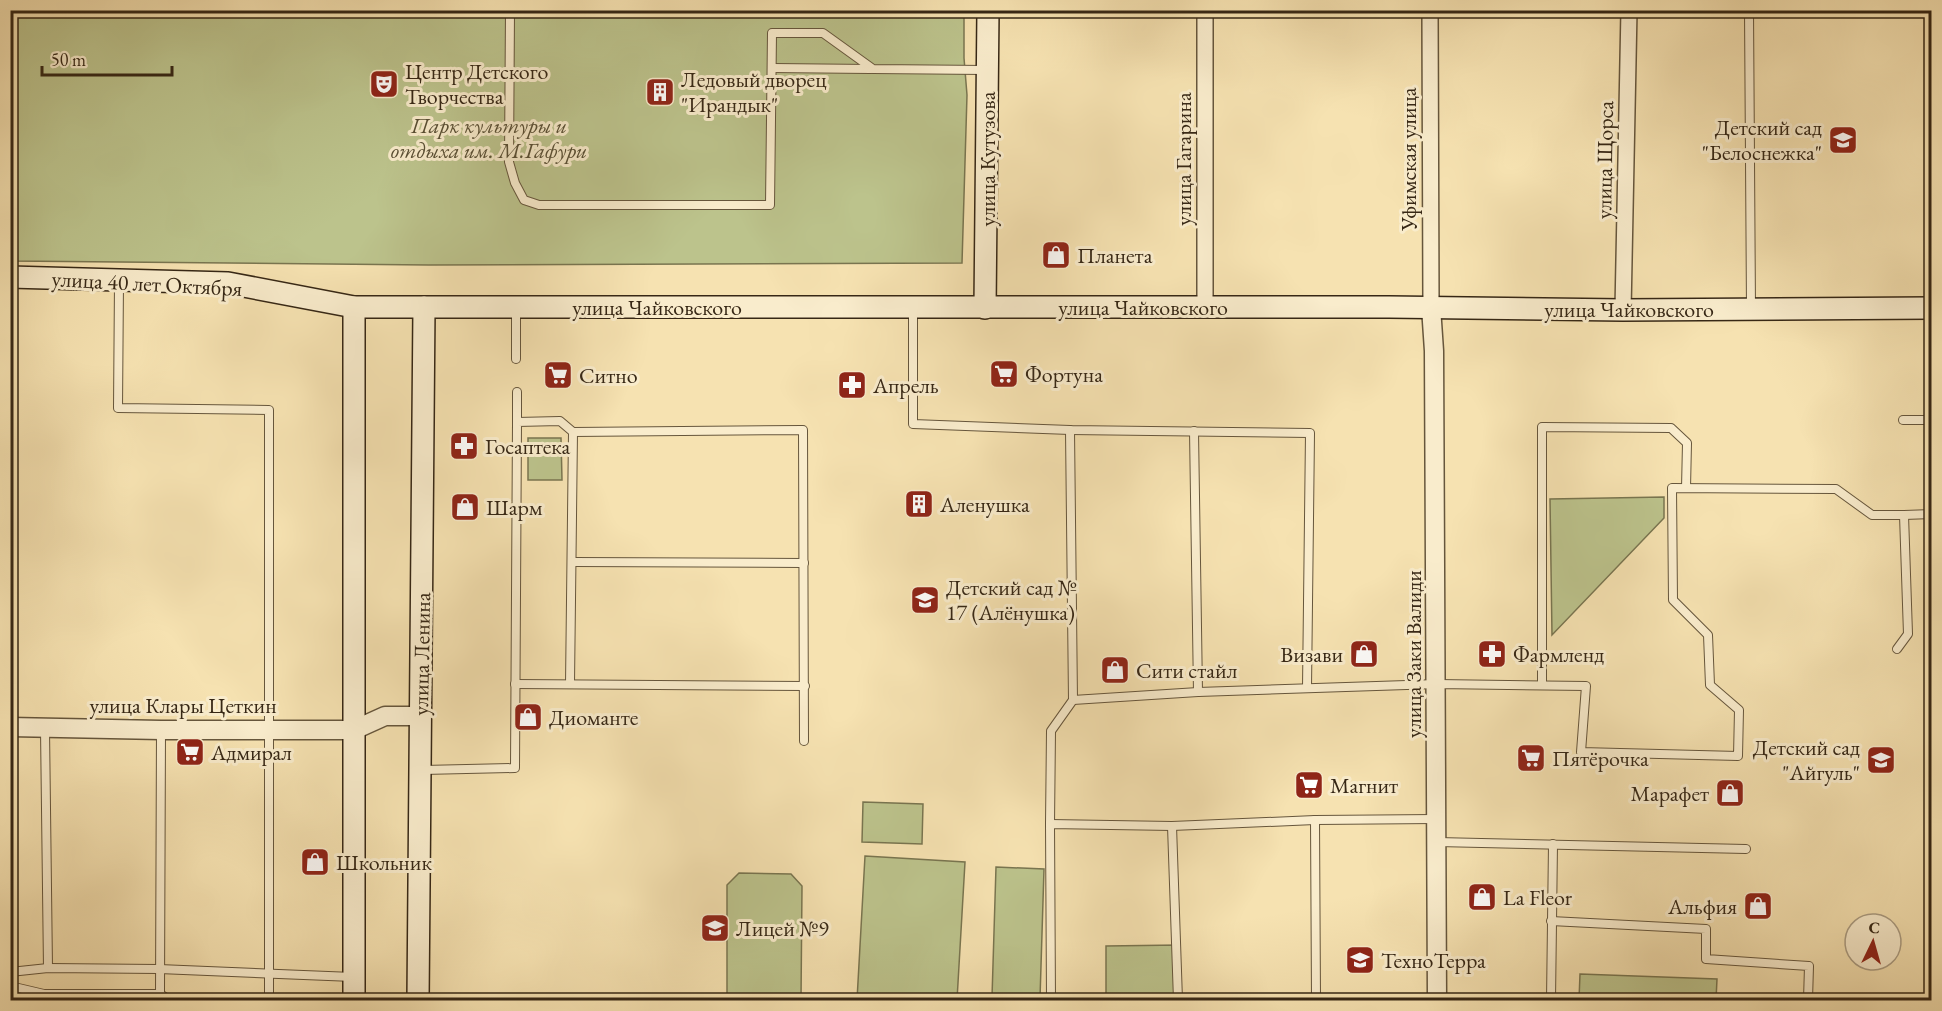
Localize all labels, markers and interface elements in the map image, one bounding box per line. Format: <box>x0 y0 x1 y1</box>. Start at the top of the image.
scale bar <box>42 39 172 77</box>
text: 50 m <box>51 48 86 71</box>
place label: Центр Детского Творчества <box>405 57 548 111</box>
place label: Ледовый дворец "Ирандык" <box>681 65 827 119</box>
theatre icon: Центр Детского Творчества <box>368 68 400 100</box>
building icon: Ледовый дворец "Ирандык" <box>644 76 676 108</box>
street label: Уфимская улица <box>1394 87 1423 232</box>
street label: улица Кутузова <box>973 91 1002 226</box>
street label: улица Гагарина <box>1169 92 1198 226</box>
street label: улица Щорса <box>1589 100 1620 219</box>
park label: Парк культуры и отдыха им. М.Гафури <box>391 111 587 165</box>
place label: Детский сад "Белоснежка" <box>1702 113 1822 167</box>
school or university icon: Детский сад "Белоснежка" <box>1827 124 1859 156</box>
shop icon: Планета <box>1040 239 1072 271</box>
place label: Планета <box>1077 241 1153 270</box>
street label: улица 40 лет Октября <box>51 264 243 303</box>
street label: улица Чайковского <box>572 293 742 322</box>
street label: улица Чайковского <box>1058 293 1228 322</box>
street label: улица Чайковского <box>1544 295 1714 324</box>
supermarket icon: Фортуна <box>988 358 1020 390</box>
supermarket icon: Ситно <box>542 359 574 391</box>
place label: Фортуна <box>1025 360 1103 389</box>
place label: Ситно <box>579 361 638 390</box>
pharmacy icon: Апрель <box>836 369 868 401</box>
place label: Апрель <box>872 371 939 400</box>
pharmacy icon: Госаптека <box>448 430 480 462</box>
place label: Госаптека <box>485 432 571 461</box>
building icon: Аленушка <box>903 488 935 520</box>
place label: Аленушка <box>939 490 1030 519</box>
shop icon: Шарм <box>449 491 481 523</box>
place label: Шарм <box>486 493 543 522</box>
street label: улица Заки Валиди <box>1399 570 1428 738</box>
place label: Детский сад № 17 (Алёнушка) <box>946 573 1077 627</box>
school or university icon: Детский сад № 17 (Алёнушка) <box>909 584 941 616</box>
street label: улица Ленина <box>406 592 437 716</box>
shop icon: Визави <box>1348 638 1380 670</box>
pharmacy icon: Фармленд <box>1476 638 1508 670</box>
place label: Визави <box>1280 640 1343 669</box>
place label: Фармленд <box>1513 640 1604 669</box>
shop icon: Сити стайл <box>1099 654 1131 686</box>
place label: Сити стайл <box>1136 656 1238 685</box>
street label: улица Клары Цеткин <box>89 691 277 720</box>
shop icon: Диоманте <box>512 701 544 733</box>
place label: Диоманте <box>549 703 639 732</box>
place label: Детский сад "Айгуль" <box>1753 733 1860 787</box>
supermarket icon: Адмирал <box>174 736 206 768</box>
place label: Адмирал <box>210 738 292 767</box>
supermarket icon: Пятёрочка <box>1515 742 1547 774</box>
place label: Пятёрочка <box>1552 744 1649 773</box>
school or university icon: Детский сад "Айгуль" <box>1865 744 1897 776</box>
supermarket icon: Магнит <box>1293 769 1325 801</box>
place label: Магнит <box>1330 771 1398 800</box>
shop icon: Марафет <box>1714 777 1746 809</box>
place label: Марафет <box>1631 779 1709 808</box>
shop icon: Школьник <box>299 846 331 878</box>
place label: Школьник <box>336 848 432 877</box>
shop icon: La Fleor <box>1466 881 1498 913</box>
place label: La Fleor <box>1503 883 1573 912</box>
shop icon: Альфия <box>1742 890 1774 922</box>
place label: Альфия <box>1667 892 1737 921</box>
school or university icon: Лицей №9 <box>699 912 731 944</box>
north arrow <box>1843 912 1903 972</box>
place label: Лицей №9 <box>736 914 829 943</box>
text: С <box>1868 917 1881 939</box>
school or university icon: ТехноТерра <box>1344 944 1376 976</box>
place label: ТехноТерра <box>1381 946 1486 975</box>

